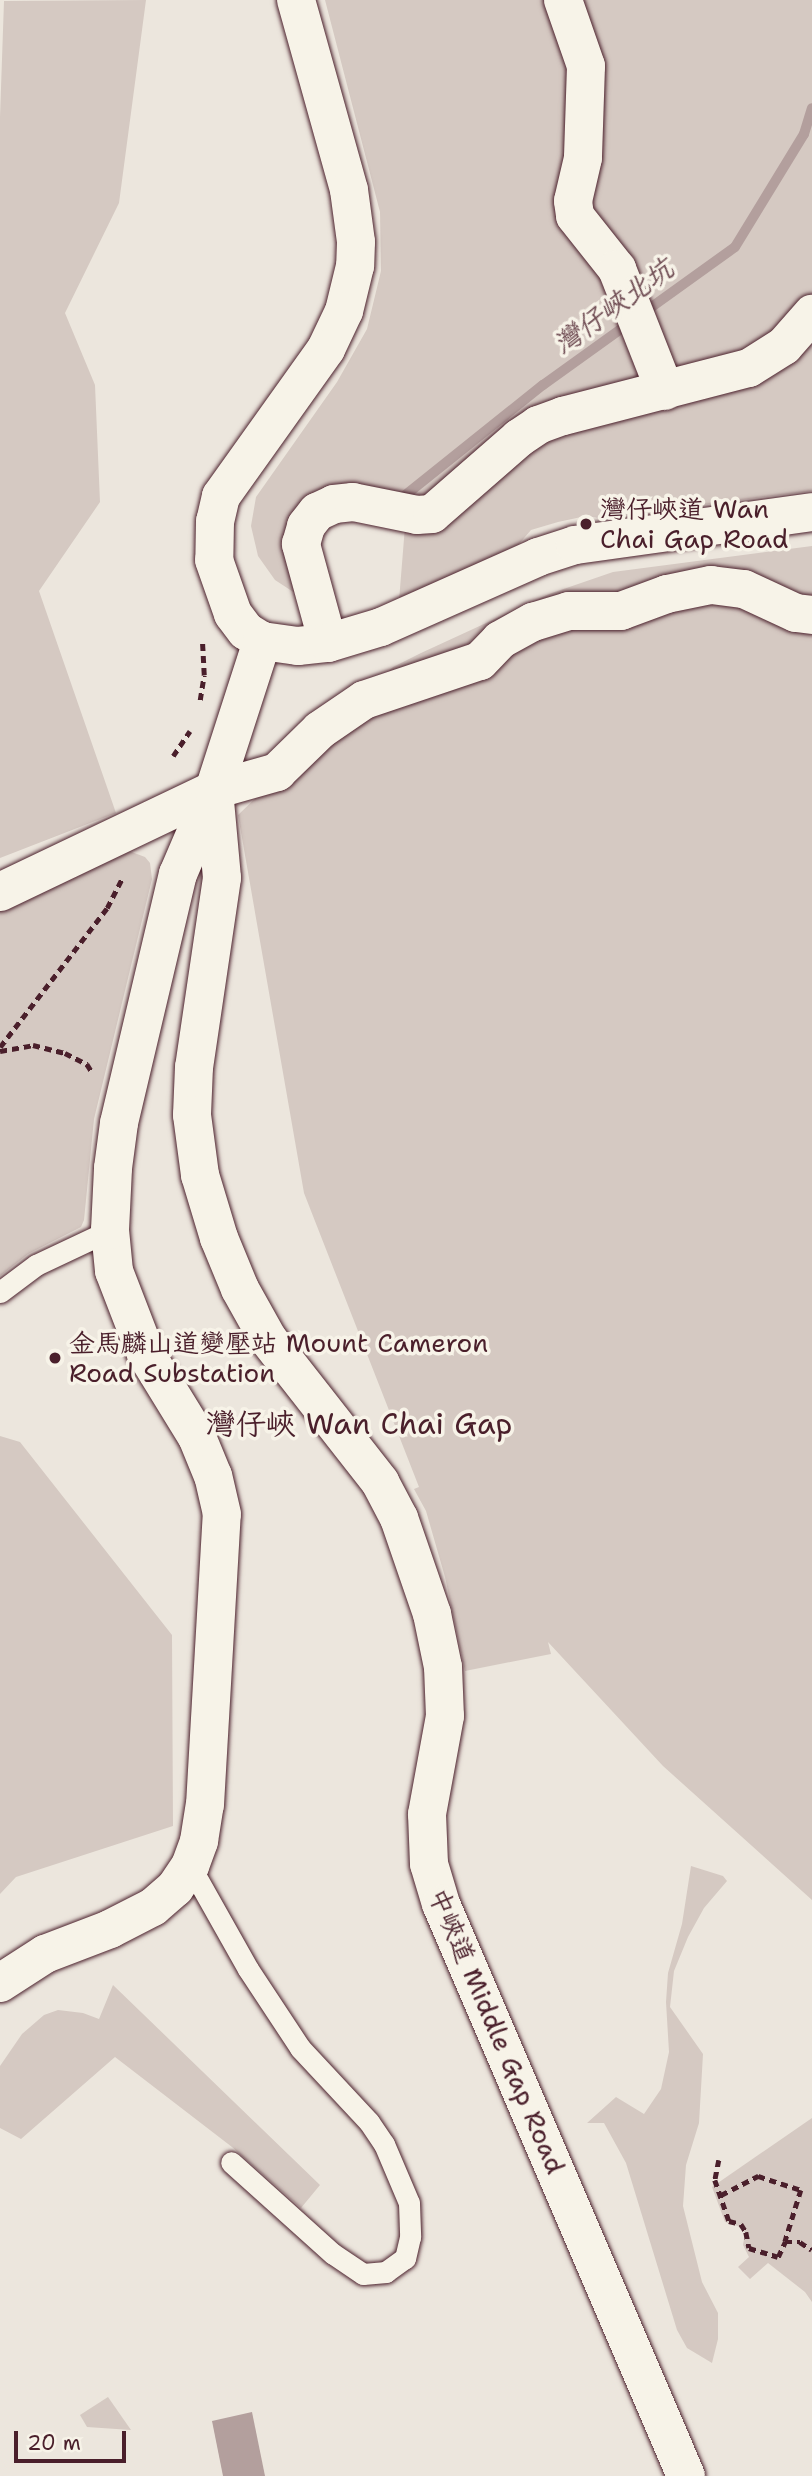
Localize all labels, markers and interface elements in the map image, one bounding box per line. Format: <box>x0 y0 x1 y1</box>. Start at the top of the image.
water label: 灣仔峽北坑 <box>546 251 680 361</box>
place label: 灣仔峽道 Wan Chai Gap Road <box>600 493 788 554</box>
marker: 灣仔峽道 Wan Chai Gap Road <box>578 516 594 532</box>
place label: 金馬麟山道變壓站 Mount Cameron Road Substation <box>69 1327 488 1388</box>
marker: 金馬麟山道變壓站 Mount Cameron Road Substation <box>47 1350 63 1366</box>
district label: 灣仔峽 Wan Chai Gap <box>206 1406 512 1442</box>
street label: 中峽道 Middle Gap Road <box>423 1883 571 2179</box>
scale bar <box>18 2416 130 2460</box>
text: 20 m <box>27 2429 81 2457</box>

